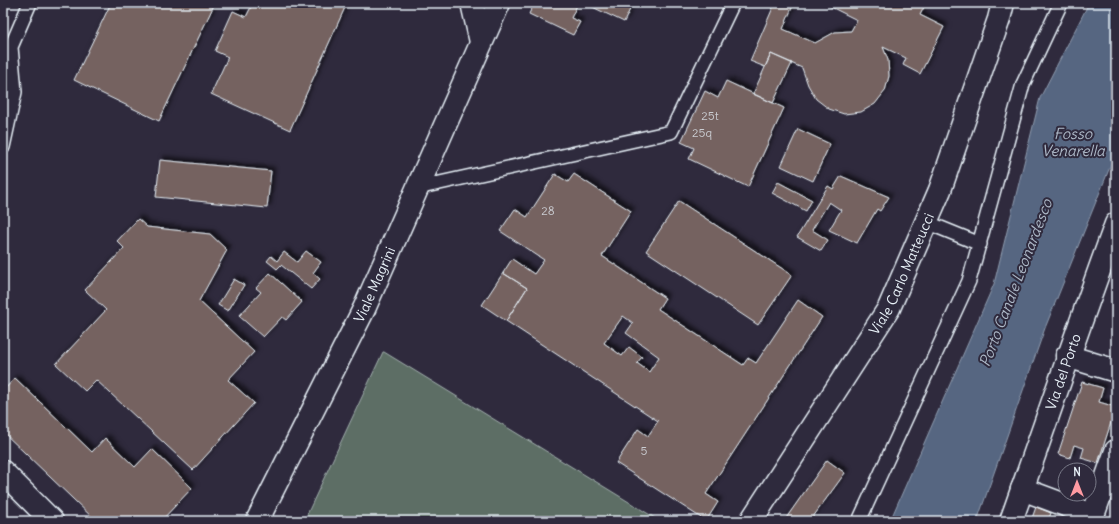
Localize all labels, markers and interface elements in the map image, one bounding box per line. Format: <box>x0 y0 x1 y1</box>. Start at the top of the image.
house number: 25t <box>701 108 719 123</box>
water label: Fosso Venarella <box>1041 124 1106 160</box>
house number: 25q <box>692 125 712 140</box>
water label: Porto Canale Leonardesco <box>975 195 1057 369</box>
house number: 28 <box>541 203 555 218</box>
street label: Viale Carlo Matteucci <box>865 210 938 338</box>
street label: Viale Magrini <box>350 244 399 326</box>
street label: Via del Porto <box>1042 331 1085 412</box>
house number: 5 <box>641 443 648 458</box>
north arrow <box>1057 462 1097 502</box>
text: N <box>1073 465 1081 479</box>

